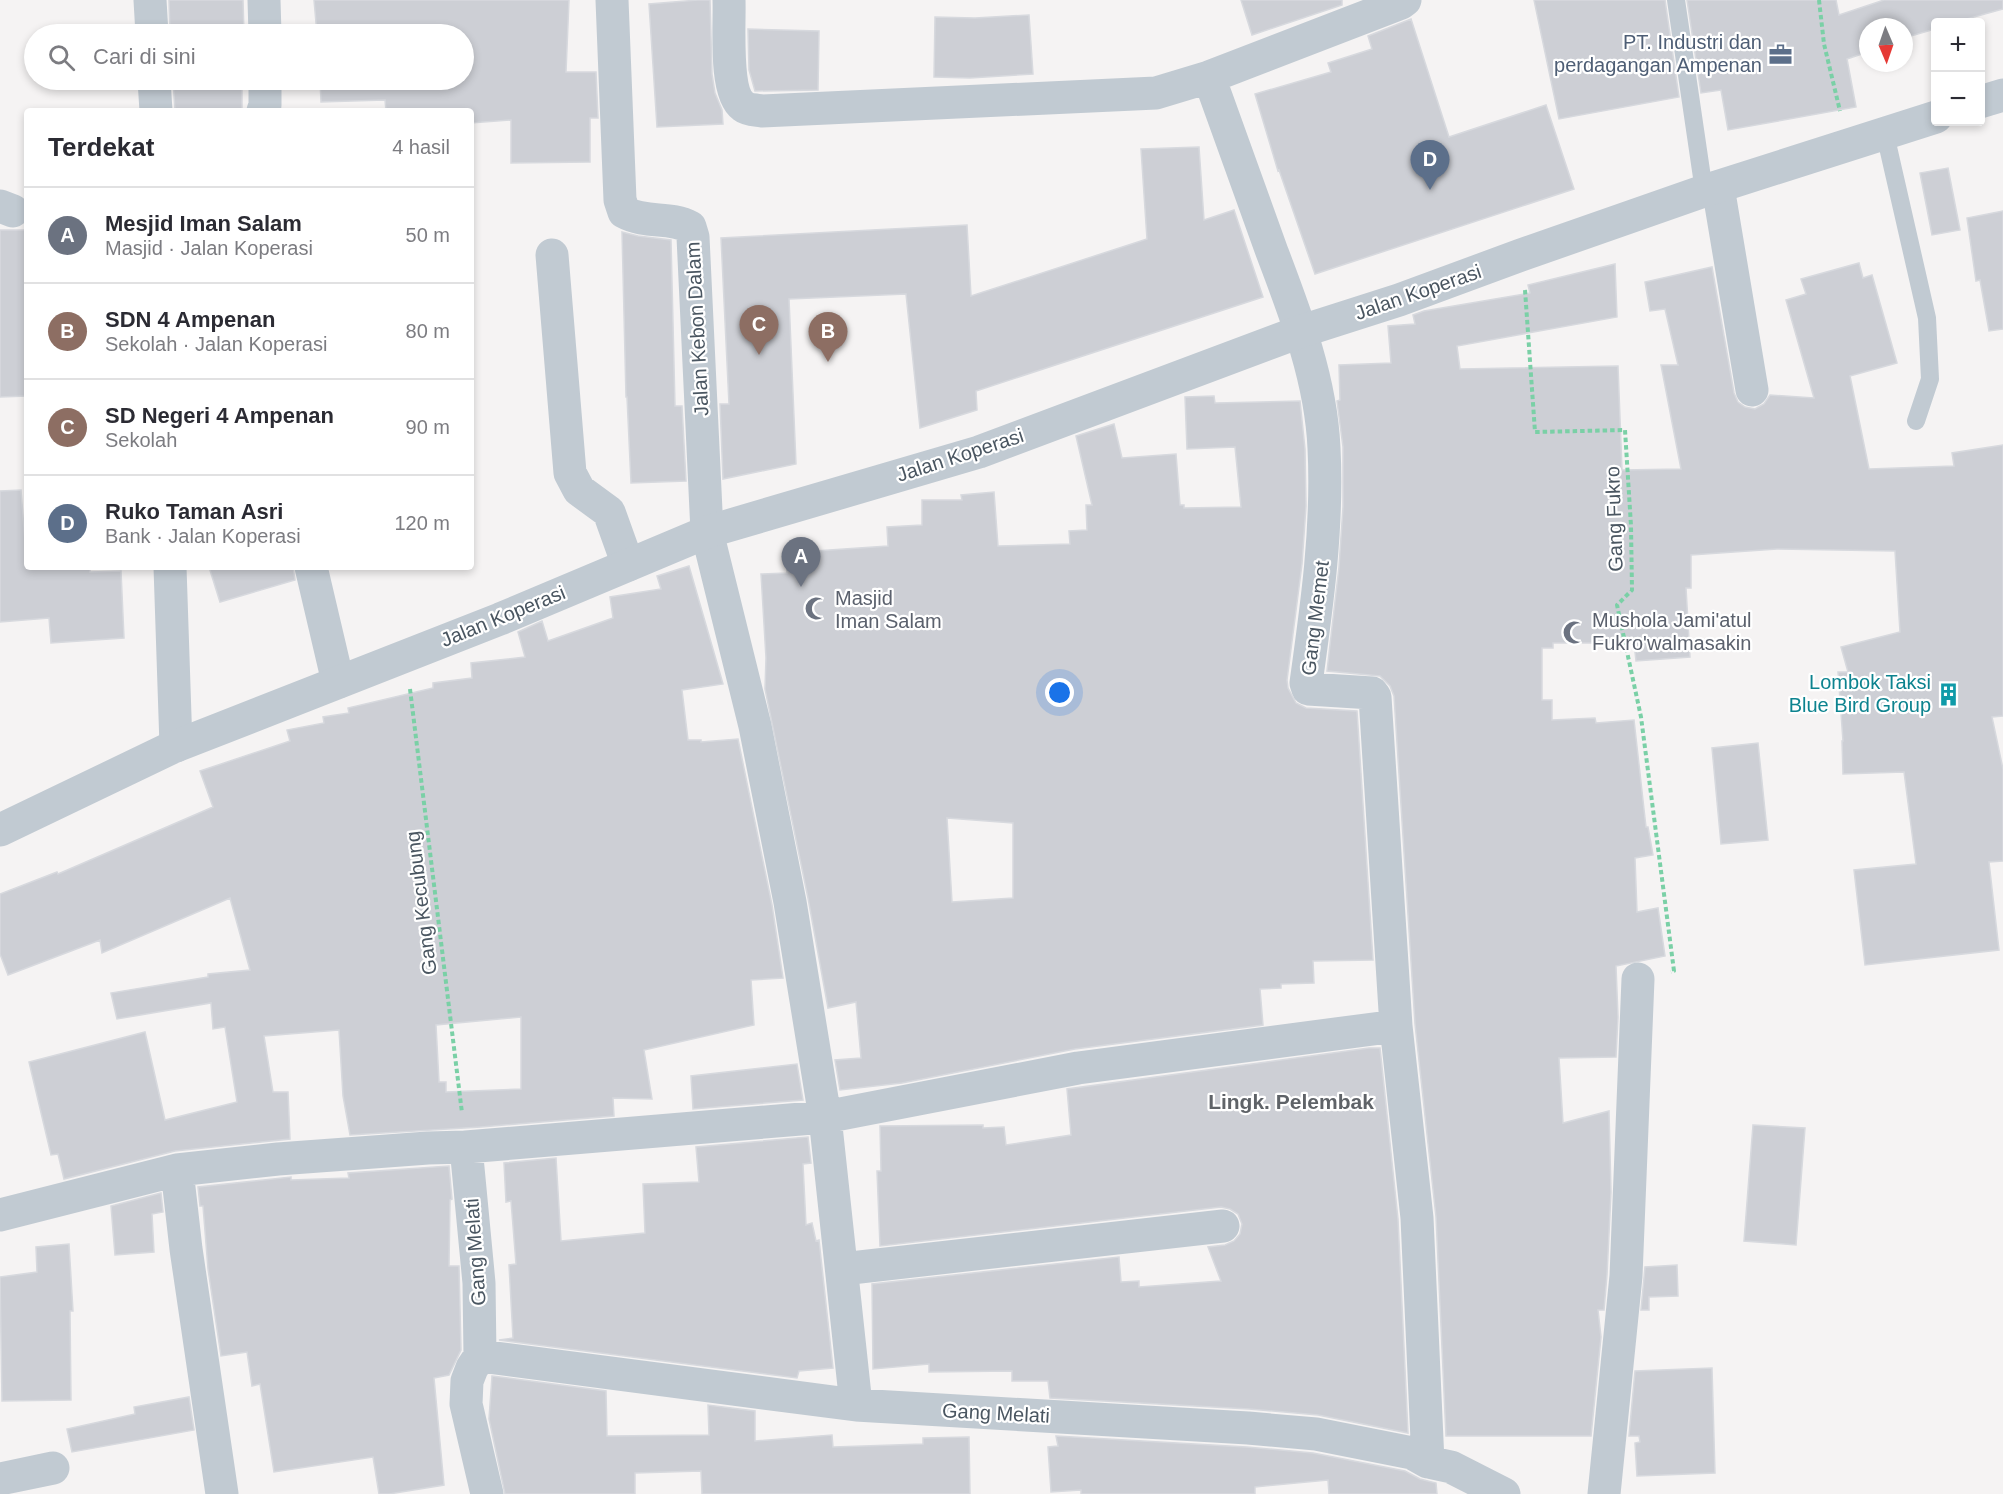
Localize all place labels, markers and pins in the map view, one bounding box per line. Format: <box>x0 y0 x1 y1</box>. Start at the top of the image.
place label: PT. Industri dan perdagangan Ampenan <box>1554 31 1762 76</box>
office icon: PT. Industri dan perdagangan Ampenan <box>1767 41 1793 67</box>
pin: D <box>1410 140 1450 190</box>
pin: C <box>740 306 778 355</box>
pin: B <box>808 312 848 362</box>
pin: A <box>782 538 820 587</box>
place label: Masjid Iman Salam <box>835 587 942 632</box>
mosque icon: Masjid Iman Salam <box>804 596 830 622</box>
place label: Mushola Jami'atul Fukro'walmasakin <box>1592 609 1751 654</box>
mosque icon: Mushola Jami'atul Fukro'walmasakin <box>1561 619 1587 645</box>
place label: Lombok Taksi Blue Bird Group <box>1789 671 1931 716</box>
building icon: Lombok Taksi Blue Bird Group <box>1936 681 1962 707</box>

